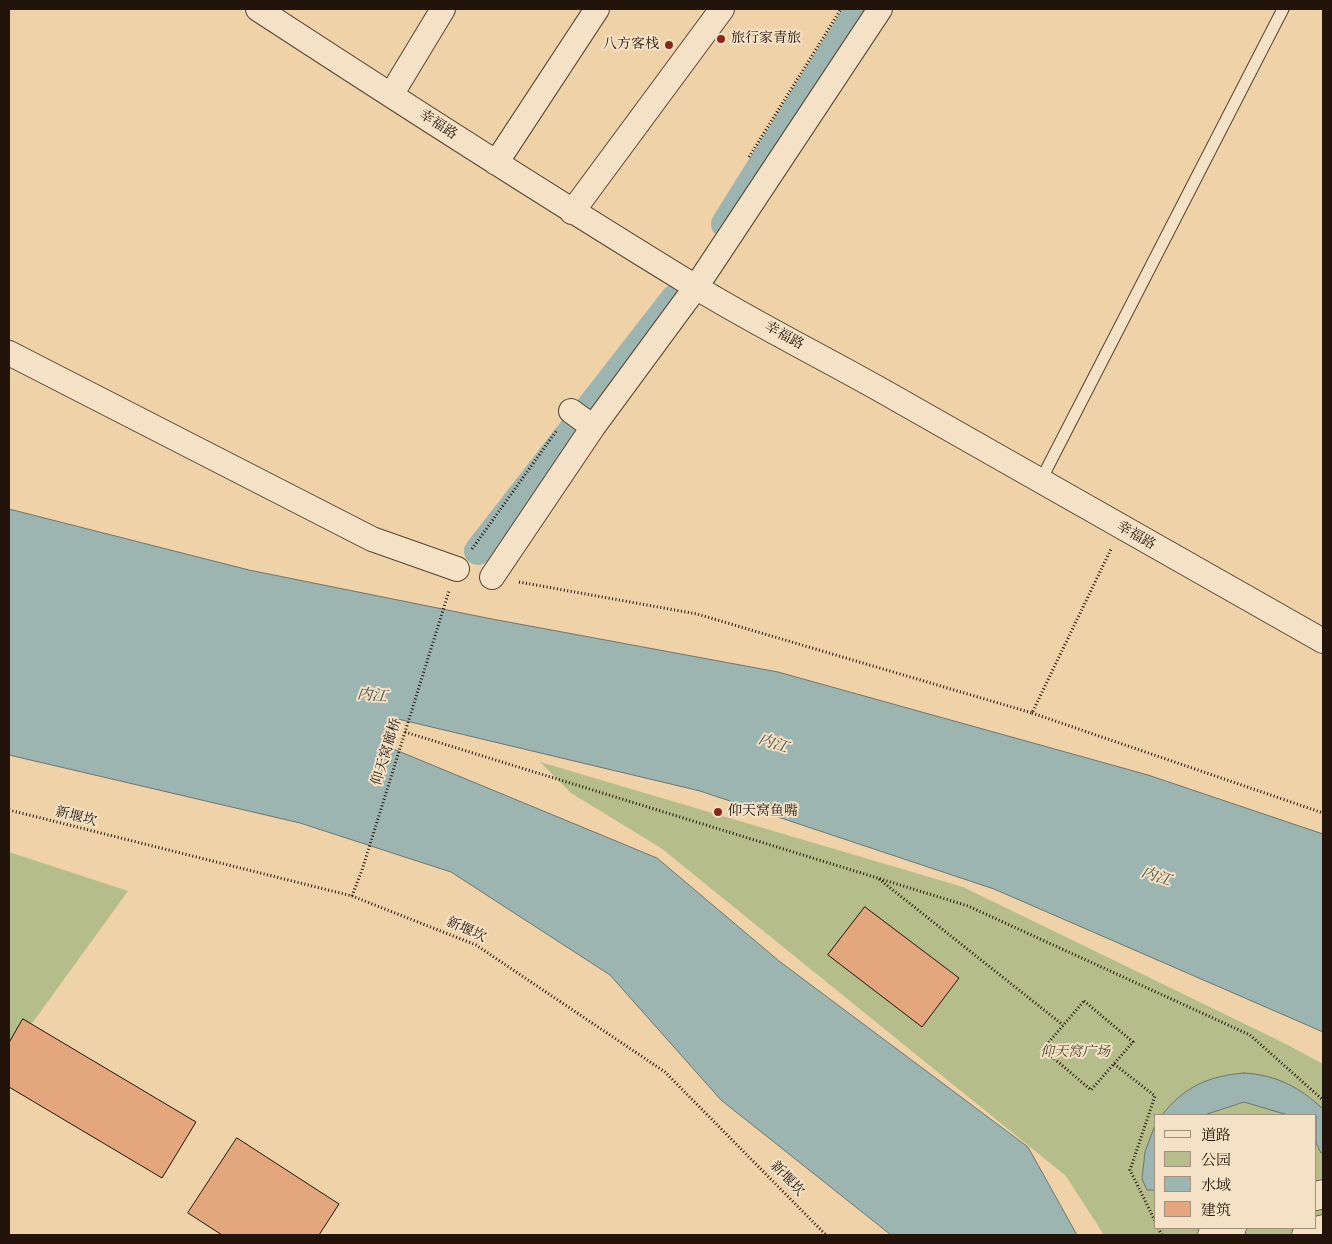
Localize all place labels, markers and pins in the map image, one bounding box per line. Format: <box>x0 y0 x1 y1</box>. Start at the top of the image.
place label: 旅行家青旅 <box>731 31 801 47</box>
marker: 旅行家青旅 <box>715 33 727 45</box>
place label: 八方客栈 <box>603 37 659 53</box>
marker: 八方客栈 <box>663 39 675 51</box>
place label: 仰天窝鱼嘴 <box>728 804 798 820</box>
marker: 仰天窝鱼嘴 <box>712 806 724 818</box>

